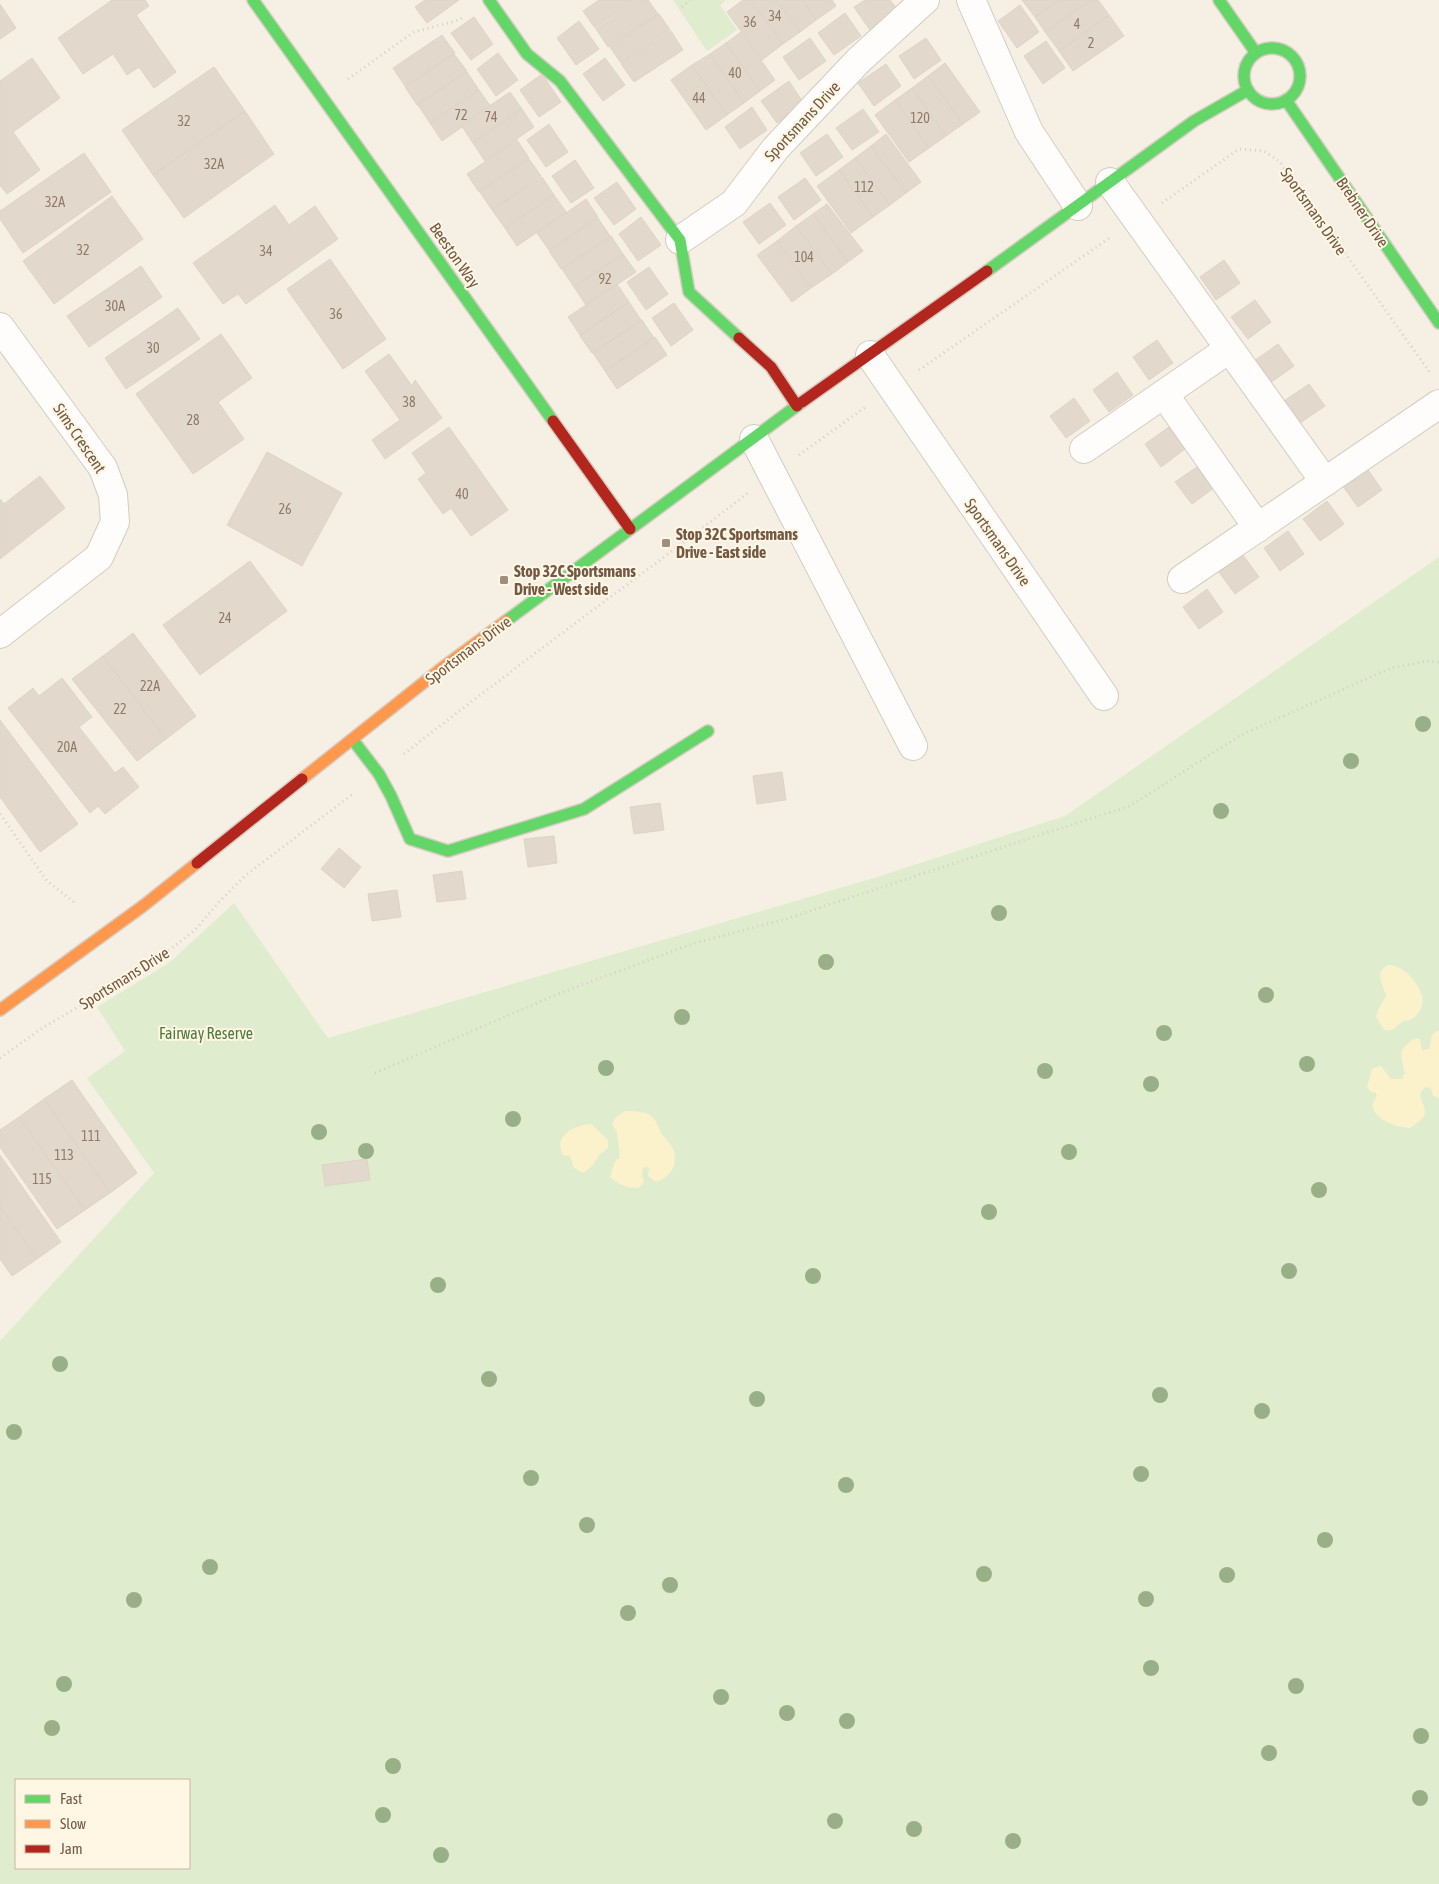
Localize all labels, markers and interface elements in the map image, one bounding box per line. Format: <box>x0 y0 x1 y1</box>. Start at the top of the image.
house number: 34 <box>768 8 782 24</box>
house number: 36 <box>743 14 757 30</box>
house number: 4 <box>1074 16 1081 32</box>
house number: 2 <box>1088 35 1094 51</box>
house number: 40 <box>728 65 742 81</box>
street label: Sportsmans Drive <box>761 77 844 165</box>
house number: 44 <box>692 90 706 106</box>
house number: 72 <box>454 107 468 123</box>
house number: 74 <box>484 109 498 125</box>
house number: 120 <box>910 110 930 126</box>
house number: 32 <box>177 113 191 129</box>
house number: 32A <box>204 156 224 172</box>
street label: Sportsmans Drive <box>1276 164 1351 259</box>
street label: Brebner Drive <box>1333 174 1393 250</box>
house number: 112 <box>854 179 874 195</box>
house number: 32A <box>45 194 65 210</box>
street label: Beeston Way <box>425 219 484 292</box>
house number: 32 <box>76 242 90 258</box>
house number: 34 <box>259 243 273 259</box>
house number: 104 <box>794 249 814 265</box>
house number: 92 <box>598 271 612 287</box>
house number: 30A <box>105 298 125 314</box>
house number: 36 <box>329 306 343 322</box>
house number: 30 <box>146 340 160 356</box>
house number: 38 <box>402 394 416 410</box>
street label: Sims Crescent <box>50 400 110 477</box>
house number: 28 <box>186 412 200 428</box>
house number: 40 <box>455 486 469 502</box>
street label: Sportsmans Drive <box>960 495 1035 590</box>
house number: 26 <box>278 501 292 517</box>
place label: Stop 32C Sportsmans Drive - East side <box>676 525 798 561</box>
marker: Stop 32C Sportsmans Drive - East side <box>660 537 672 549</box>
place label: Stop 32C Sportsmans Drive - West side <box>514 562 636 598</box>
marker: Stop 32C Sportsmans Drive - West side <box>498 574 510 586</box>
house number: 24 <box>218 610 232 626</box>
street label: Sportsmans Drive <box>422 612 515 689</box>
house number: 22A <box>140 678 160 694</box>
house number: 22 <box>113 701 127 717</box>
house number: 20A <box>57 739 77 755</box>
street label: Sportsmans Drive <box>76 943 173 1014</box>
park label: Fairway Reserve <box>159 1024 253 1043</box>
house number: 111 <box>81 1128 101 1144</box>
house number: 113 <box>54 1147 74 1163</box>
house number: 115 <box>32 1171 52 1187</box>
legend <box>15 1779 190 1869</box>
text: Fast <box>60 1790 82 1807</box>
text: Slow <box>60 1815 86 1832</box>
text: Jam <box>60 1840 83 1857</box>

